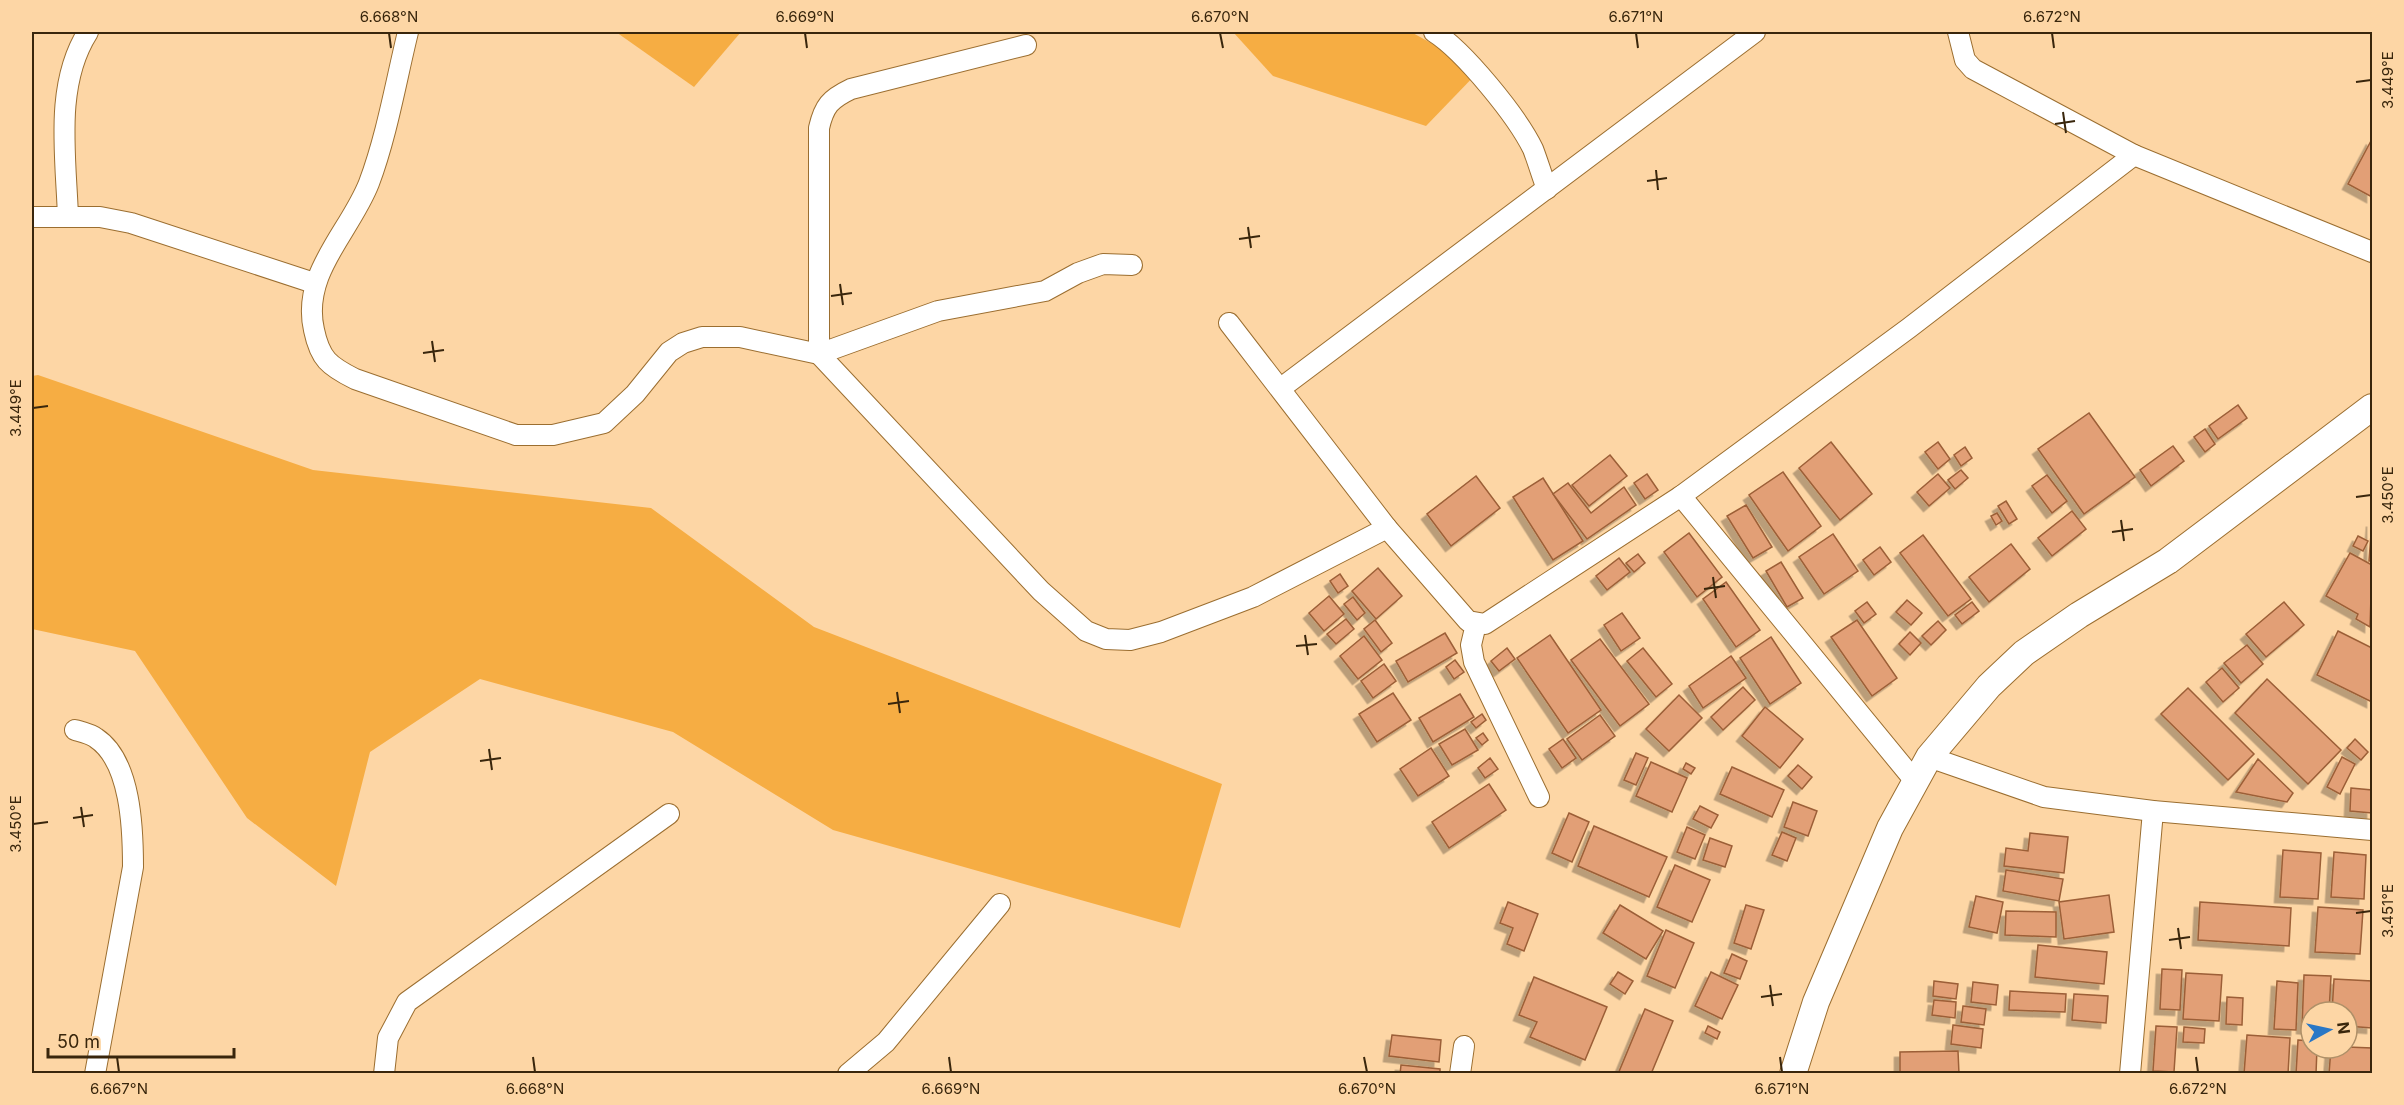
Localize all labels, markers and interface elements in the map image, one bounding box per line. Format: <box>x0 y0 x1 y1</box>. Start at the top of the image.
text: 6.668°N <box>360 7 418 26</box>
text: 6.669°N <box>776 7 834 26</box>
text: 6.670°N <box>1191 7 1249 26</box>
text: 6.671°N <box>1609 7 1663 26</box>
text: 6.672°N <box>2023 7 2081 26</box>
text: 3.449°E <box>2378 51 2397 109</box>
text: 3.449°E <box>6 379 25 437</box>
text: 3.450°E <box>2378 466 2397 524</box>
text: 3.450°E <box>6 795 25 853</box>
text: 3.451°E <box>2378 884 2397 938</box>
north arrow <box>2299 1000 2359 1060</box>
text: N <box>2333 1020 2355 1035</box>
scale bar <box>48 1021 234 1059</box>
text: 50 m <box>57 1031 100 1052</box>
text: 6.667°N <box>90 1079 148 1098</box>
text: 6.668°N <box>506 1079 564 1098</box>
text: 6.669°N <box>922 1079 980 1098</box>
text: 6.670°N <box>1338 1079 1396 1098</box>
text: 6.671°N <box>1755 1079 1809 1098</box>
text: 6.672°N <box>2169 1079 2227 1098</box>

